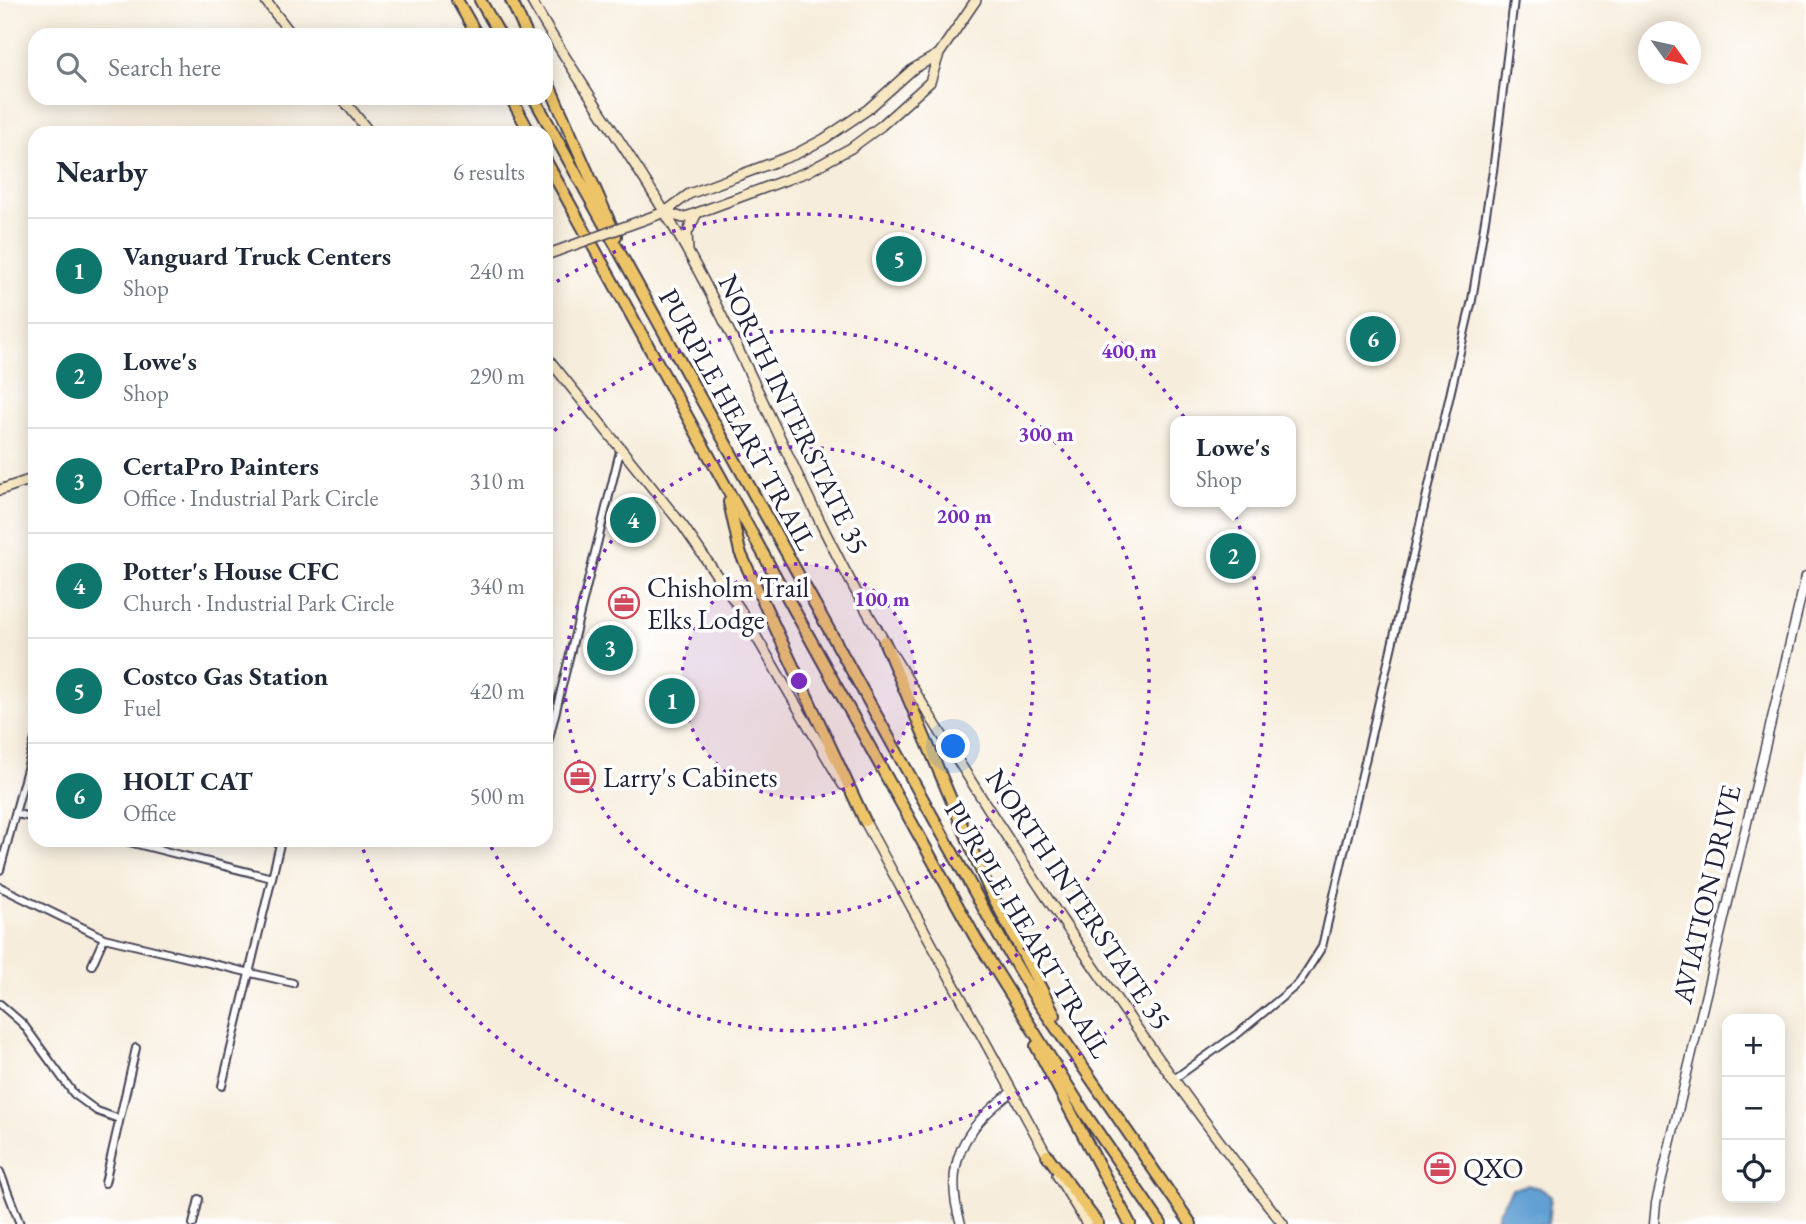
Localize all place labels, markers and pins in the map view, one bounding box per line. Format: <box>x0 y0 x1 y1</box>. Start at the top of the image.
pin: 5 <box>876 233 922 285</box>
pin: 6 <box>1350 313 1396 365</box>
pin: 4 <box>610 494 656 546</box>
pin: 2 <box>1210 530 1256 582</box>
place label: Chisholm Trail Elks Lodge <box>647 569 810 637</box>
office icon: Chisholm Trail Elks Lodge <box>607 586 641 620</box>
pin: 3 <box>587 622 633 674</box>
centre of rings <box>787 669 811 693</box>
pin: 1 <box>649 675 695 727</box>
place label: Larry's Cabinets <box>603 759 778 795</box>
office icon: Larry's Cabinets <box>563 760 597 794</box>
place label: QXO <box>1463 1150 1524 1186</box>
office icon: QXO <box>1423 1151 1457 1185</box>

